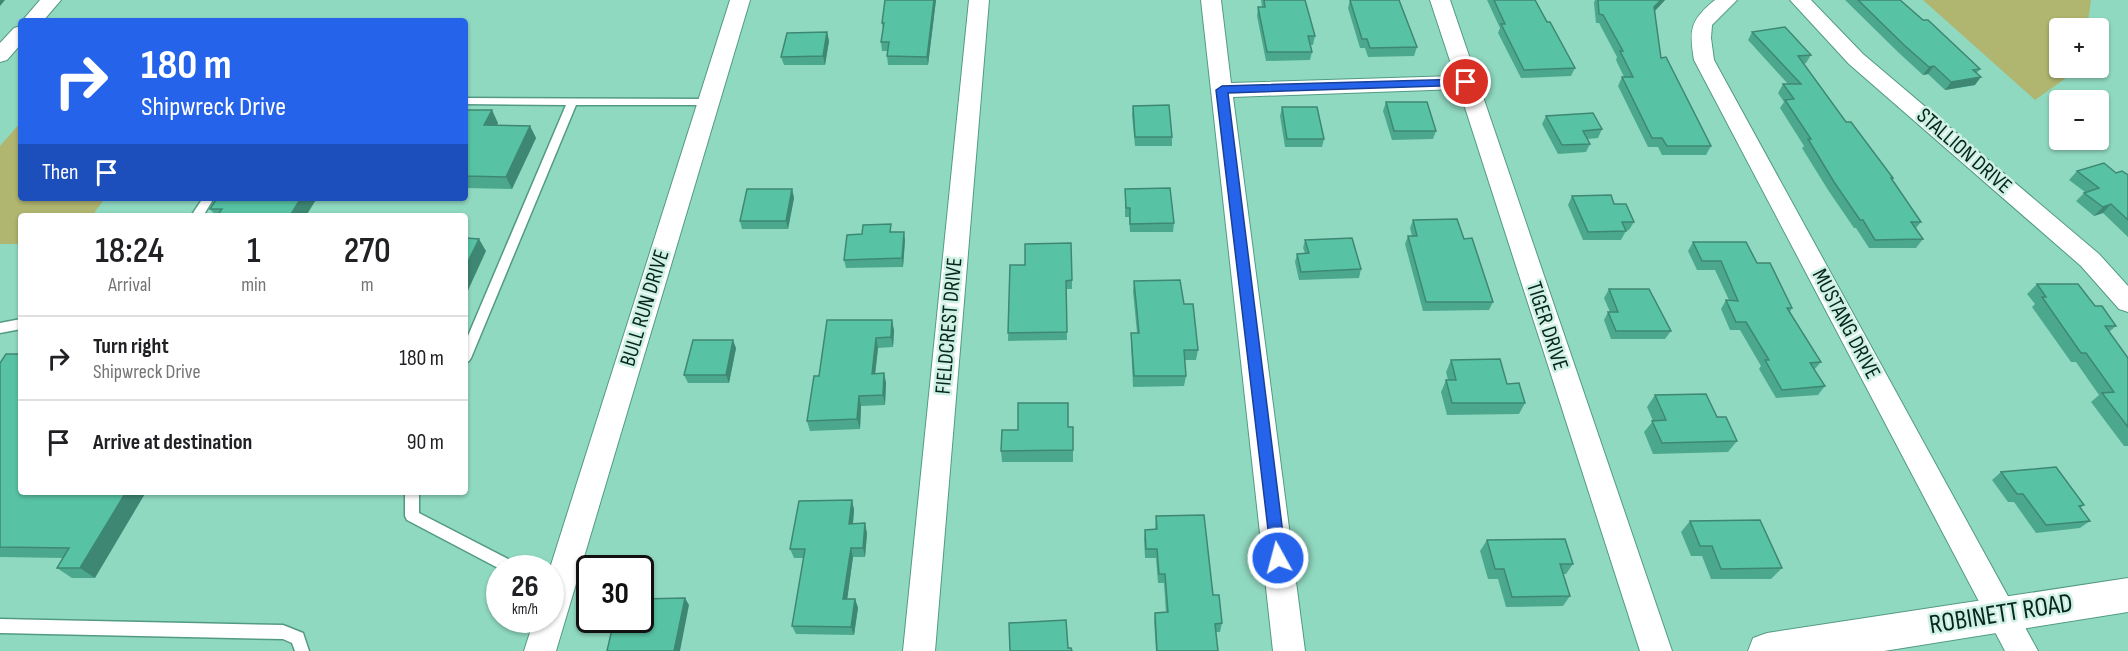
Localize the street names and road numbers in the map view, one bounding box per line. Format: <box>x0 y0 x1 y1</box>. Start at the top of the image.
street label: STALLION DRIVE <box>1911 102 2017 200</box>
street label: BULL RUN DRIVE <box>614 246 676 370</box>
street label: FIELDCREST DRIVE <box>930 257 968 395</box>
street label: MUSTANG DRIVE <box>1806 264 1886 384</box>
street label: TIGER DRIVE <box>1520 278 1574 374</box>
street label: ROBINETT ROAD <box>1927 587 2075 641</box>

